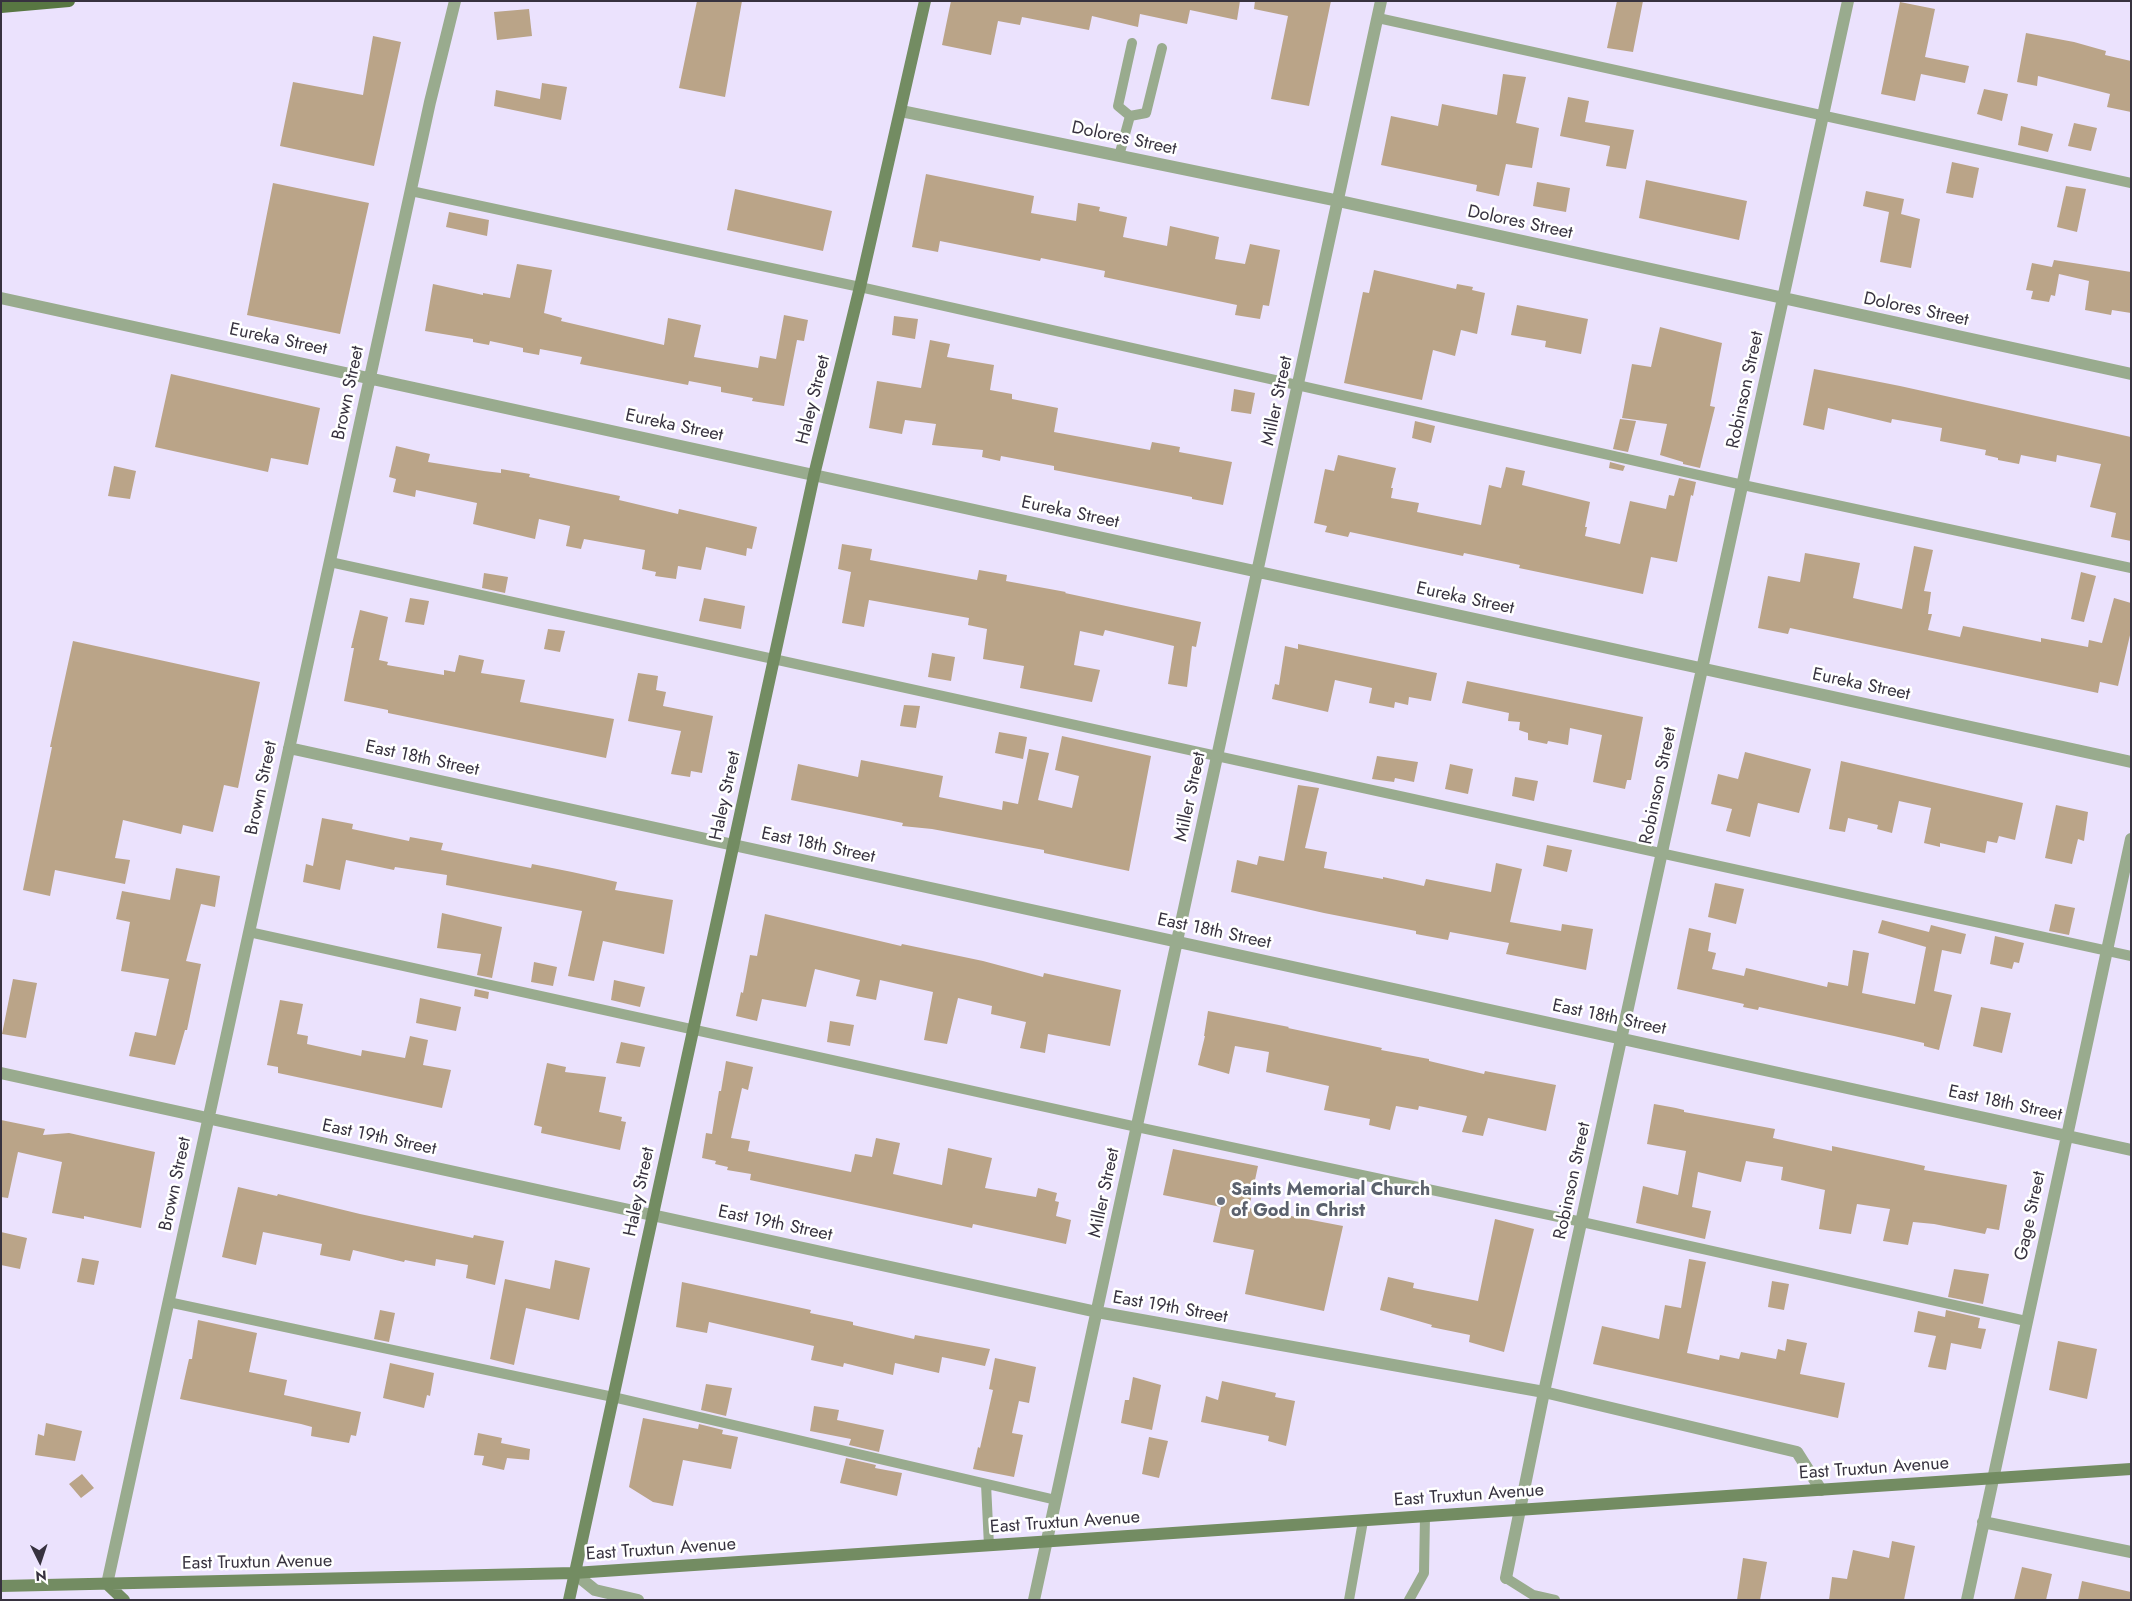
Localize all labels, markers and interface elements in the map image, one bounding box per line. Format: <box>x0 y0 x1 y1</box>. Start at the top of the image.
street label: Dolores Street <box>1070 117 1178 161</box>
street label: Dolores Street <box>1466 201 1574 245</box>
street label: Dolores Street <box>1862 288 1970 332</box>
street label: Eureka Street <box>227 319 329 361</box>
street label: Robinson Street <box>1723 329 1769 451</box>
street label: Brown Street <box>329 344 369 442</box>
street label: Haley Street <box>793 353 835 447</box>
street label: Miller Street <box>1258 354 1298 448</box>
street label: Eureka Street <box>623 405 725 447</box>
street label: Eureka Street <box>1019 492 1121 534</box>
street label: Eureka Street <box>1414 578 1516 620</box>
street label: Eureka Street <box>1810 664 1912 706</box>
street label: Robinson Street <box>1636 725 1682 847</box>
street label: East 18th Street <box>363 736 481 782</box>
street label: Brown Street <box>242 739 282 837</box>
street label: Haley Street <box>706 749 746 843</box>
street label: Miller Street <box>1171 750 1211 844</box>
street label: East 18th Street <box>759 823 877 869</box>
street label: East 18th Street <box>1155 909 1273 955</box>
street label: East 18th Street <box>1550 995 1668 1041</box>
street label: East 18th Street <box>1946 1081 2064 1127</box>
street label: East 19th Street <box>320 1115 438 1161</box>
street label: Robinson Street <box>1550 1120 1596 1242</box>
street label: Brown Street <box>156 1135 196 1233</box>
street label: Haley Street <box>620 1145 660 1239</box>
street label: Miller Street <box>1085 1146 1125 1240</box>
street label: Gage Street <box>2011 1170 2051 1262</box>
place label: Saints Memorial Church of God in Christ <box>1231 1180 1430 1222</box>
marker: Saints Memorial Church of God in Christ <box>1215 1195 1227 1207</box>
street label: East 19th Street <box>716 1201 834 1247</box>
street label: East 19th Street <box>1111 1287 1229 1329</box>
street label: East Truxtun Avenue <box>1798 1453 1950 1485</box>
street label: East Truxtun Avenue <box>1393 1480 1545 1512</box>
street label: East Truxtun Avenue <box>989 1507 1141 1539</box>
street label: East Truxtun Avenue <box>585 1534 737 1566</box>
north arrow <box>15 1536 65 1586</box>
street label: East Truxtun Avenue <box>182 1551 332 1575</box>
text: N <box>35 1566 47 1586</box>

